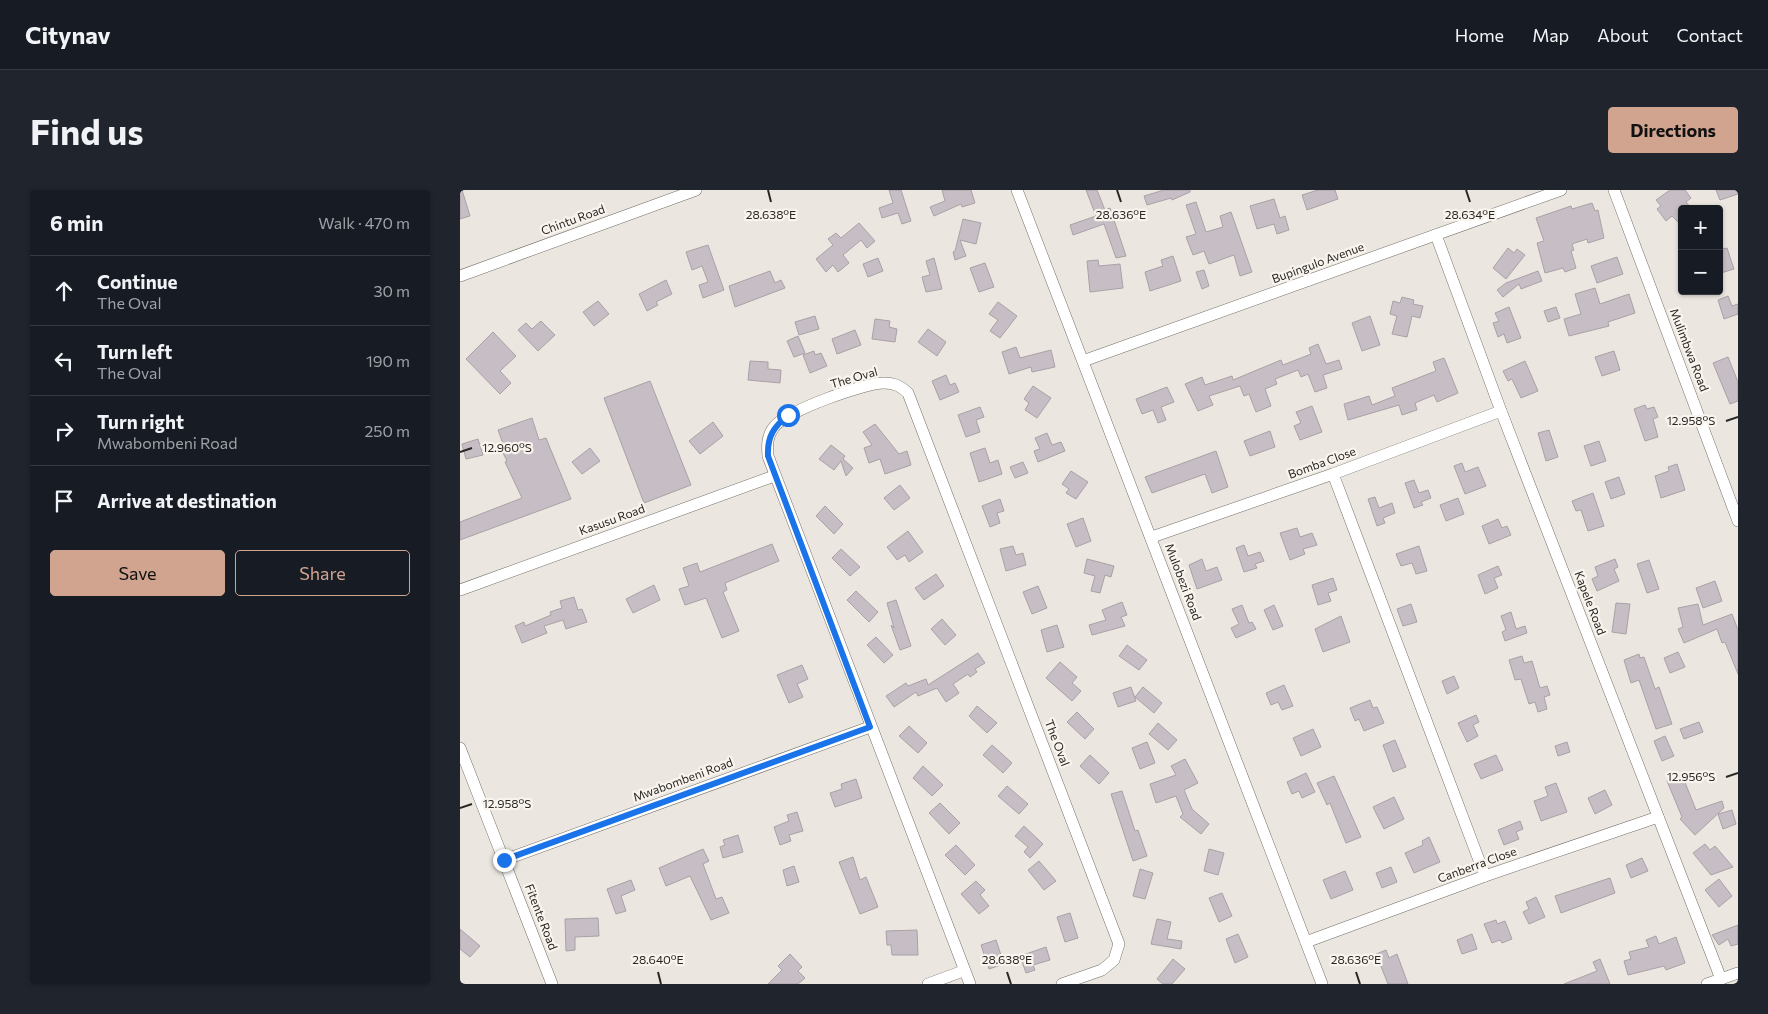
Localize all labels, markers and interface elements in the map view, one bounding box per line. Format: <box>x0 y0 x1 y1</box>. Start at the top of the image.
text: Citynav <box>25 20 111 49</box>
text: Home <box>1455 24 1504 46</box>
text: Map <box>1532 24 1569 46</box>
text: About <box>1597 24 1649 46</box>
text: Contact <box>1677 24 1743 46</box>
button: Directions <box>1608 107 1738 153</box>
text: Find us <box>30 109 144 152</box>
street label: Chintu Road <box>539 201 607 237</box>
map controls <box>1678 205 1723 295</box>
button: + <box>1678 205 1723 250</box>
text: 28.638°E <box>746 207 796 221</box>
text: 28.636°E <box>1096 207 1146 221</box>
text: 28.634°E <box>1445 207 1495 221</box>
text: 6 min <box>50 210 103 235</box>
text: Walk · 470 m <box>318 213 410 232</box>
street label: Bupingulo Avenue <box>1270 239 1366 285</box>
button: − <box>1678 250 1723 295</box>
text: Continue <box>97 270 177 293</box>
icon: ahead <box>50 277 78 305</box>
text: 30 m <box>373 281 410 300</box>
text: The Oval <box>97 293 161 312</box>
street label: Mulimbwa Road <box>1668 306 1712 393</box>
text: Turn left <box>97 340 172 363</box>
icon: left <box>50 347 78 375</box>
text: 190 m <box>366 351 410 370</box>
text: The Oval <box>97 363 161 382</box>
street label: The Oval <box>829 364 879 390</box>
route start <box>777 404 800 427</box>
text: Turn right <box>97 410 184 433</box>
text: 12.958°S <box>1667 413 1715 427</box>
icon: right <box>50 417 78 445</box>
text: 250 m <box>364 421 410 440</box>
text: Mwabombeni Road <box>97 433 237 452</box>
text: 12.960°S <box>482 440 532 454</box>
street label: Bomba Close <box>1286 443 1357 481</box>
icon: arrive <box>50 487 78 515</box>
text: Arrive at destination <box>97 489 277 512</box>
street label: Kasusu Road <box>577 501 647 537</box>
street label: Mulobezi Road <box>1163 541 1205 622</box>
button: Save <box>50 550 225 596</box>
button: Share <box>235 550 410 596</box>
street label: Kapele Road <box>1572 569 1610 637</box>
street label: The Oval <box>1043 718 1073 768</box>
street label: Mwabombeni Road <box>631 754 735 804</box>
text: 12.956°S <box>1667 769 1715 783</box>
text: 12.958°S <box>483 796 531 810</box>
street label: Canberra Close <box>1435 843 1518 885</box>
route end <box>493 849 516 872</box>
street label: Fitente Road <box>523 882 561 952</box>
text: 28.640°E <box>632 952 684 966</box>
text: 28.638°E <box>982 952 1032 966</box>
text: 28.636°E <box>1331 952 1381 966</box>

